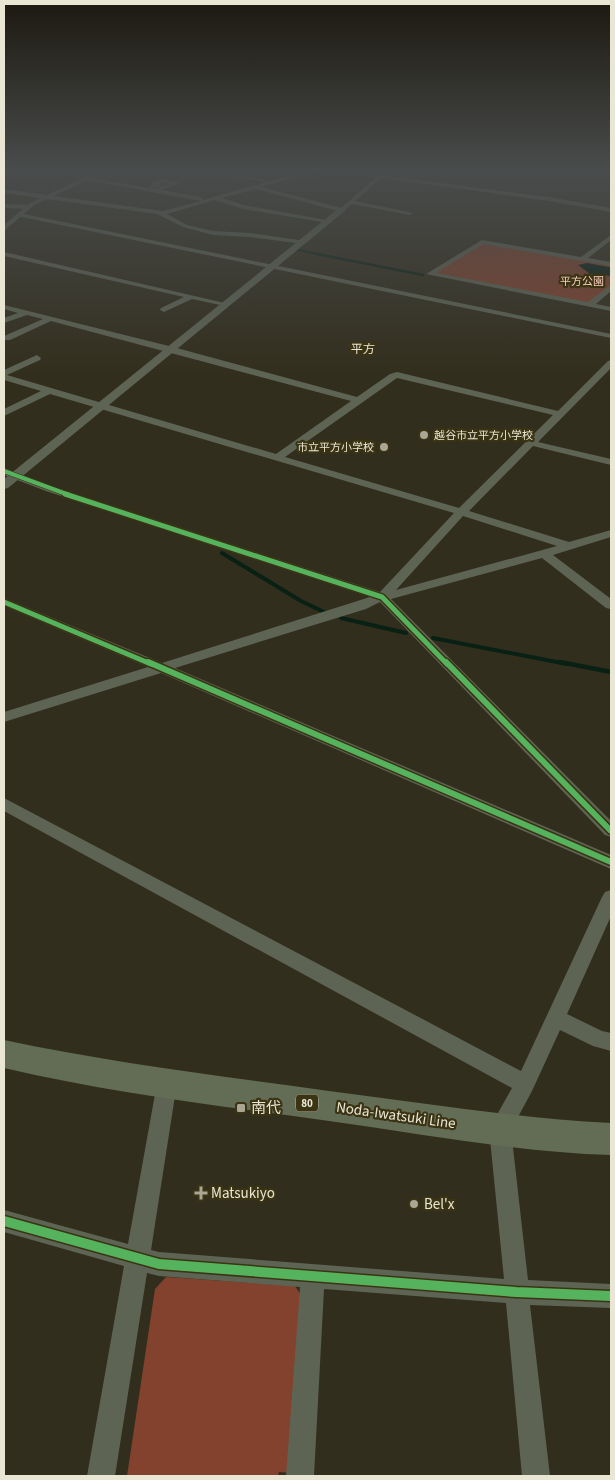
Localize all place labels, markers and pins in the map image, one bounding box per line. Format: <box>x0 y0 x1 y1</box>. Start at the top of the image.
place label: 越谷市立平方小学校 <box>434 428 533 443</box>
marker: 越谷市立平方小学校 <box>418 429 430 441</box>
place label: 市立平方小学校 <box>297 440 374 455</box>
marker: 市立平方小学校 <box>378 441 390 453</box>
place label: 南代 <box>251 1098 281 1119</box>
marker: 南代 <box>235 1102 247 1114</box>
place label: Matsukiyo <box>211 1183 275 1204</box>
marker: Matsukiyo <box>195 1187 207 1199</box>
place label: Bel'x <box>424 1194 455 1215</box>
marker: Bel'x <box>408 1198 420 1210</box>

